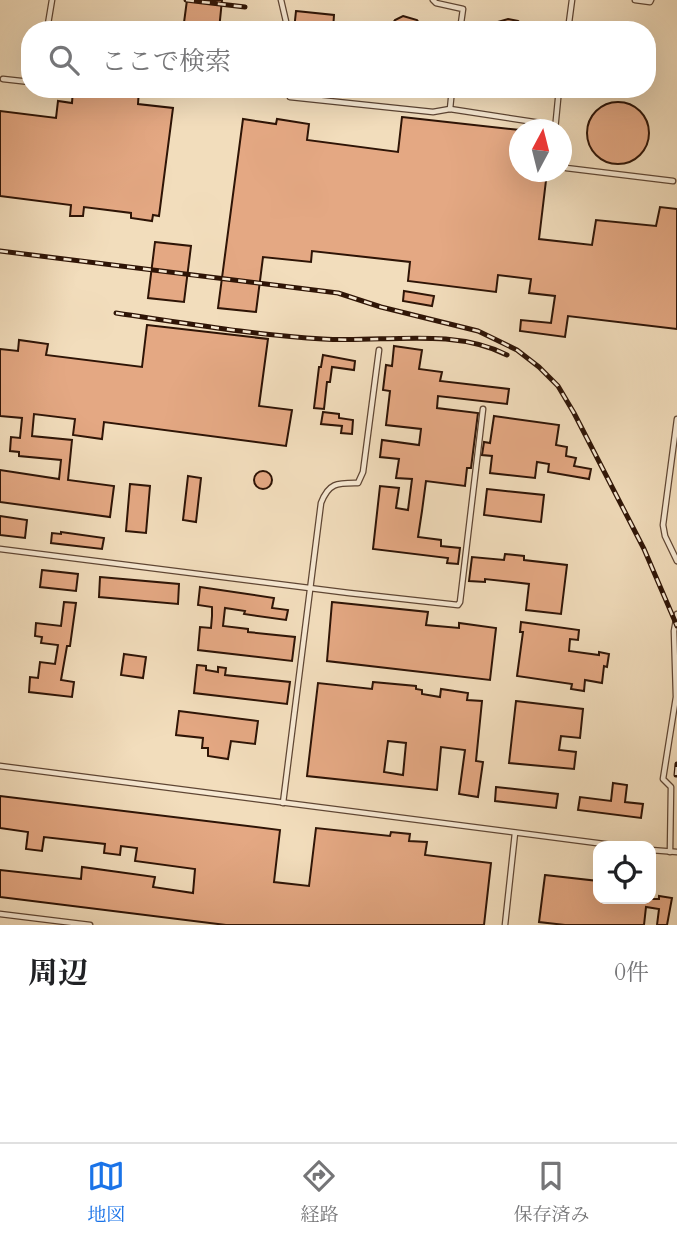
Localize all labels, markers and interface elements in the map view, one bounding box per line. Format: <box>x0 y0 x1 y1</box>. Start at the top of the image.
search box <box>21 21 656 98</box>
icon: search <box>45 41 83 79</box>
text: ここで検索 <box>101 44 231 79</box>
north arrow <box>509 119 572 182</box>
map controls <box>593 841 656 904</box>
button: locate <box>593 841 656 904</box>
text: 周辺 <box>28 953 88 994</box>
text: 0件 <box>614 957 649 988</box>
tab: 地図 <box>87 1157 126 1228</box>
tab: 経路 <box>300 1157 339 1228</box>
tab: 保存済み <box>513 1157 590 1228</box>

